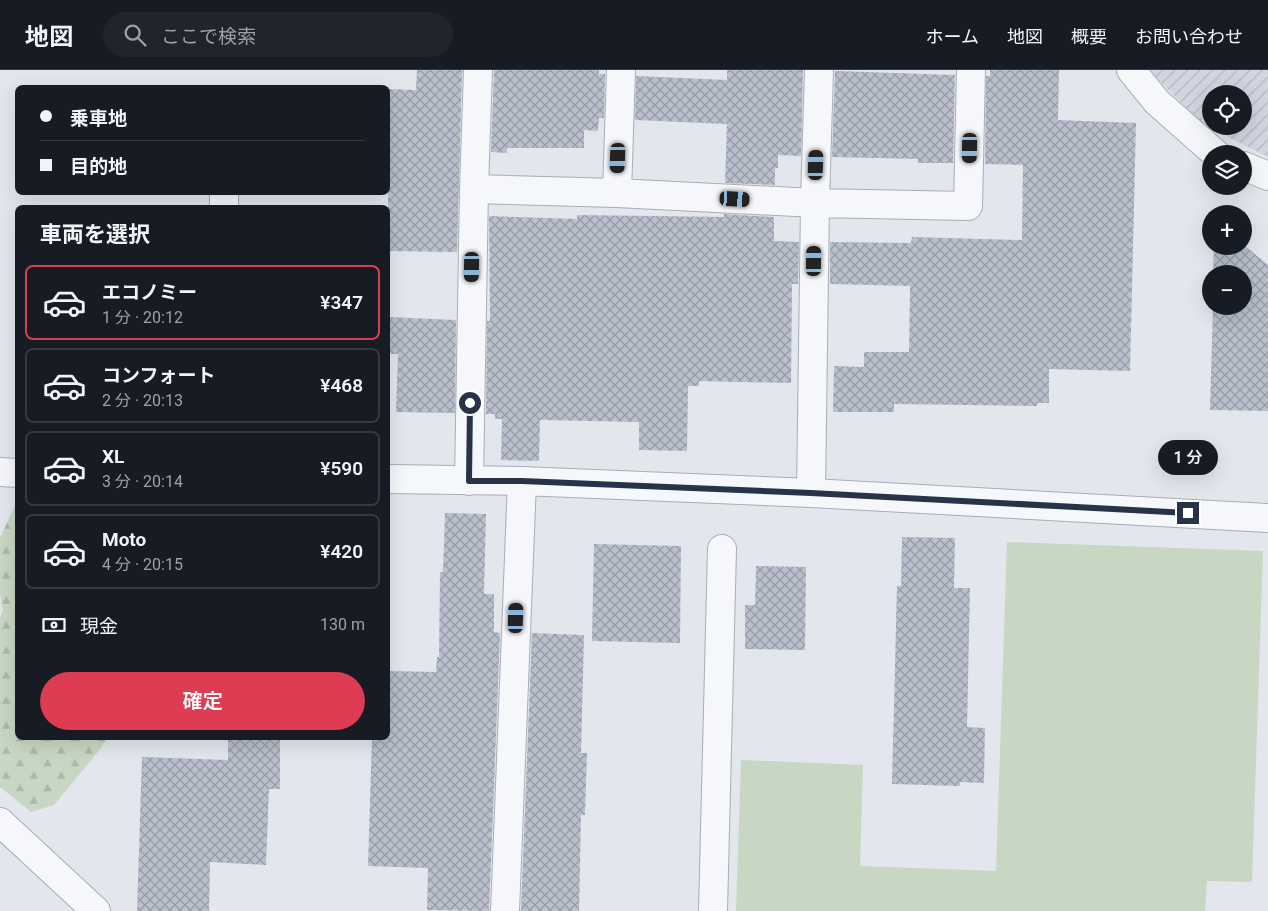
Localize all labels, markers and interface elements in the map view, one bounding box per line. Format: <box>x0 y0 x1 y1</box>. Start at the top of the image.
search box <box>103 12 453 57</box>
icon: search <box>121 21 149 49</box>
text: 地図 <box>25 23 73 51</box>
text: ここで検索 <box>161 25 256 48</box>
text: ホーム <box>926 26 979 47</box>
text: 地図 <box>1007 26 1043 47</box>
text: 概要 <box>1071 26 1107 47</box>
text: お問い合わせ <box>1135 26 1243 47</box>
map controls <box>1202 85 1252 315</box>
button: locate <box>1202 85 1252 135</box>
text: 乗車地 <box>70 107 127 130</box>
car <box>962 133 977 163</box>
car <box>609 143 626 173</box>
button: layers <box>1202 145 1252 195</box>
car <box>807 150 824 180</box>
text: 目的地 <box>70 155 127 178</box>
car <box>719 191 750 207</box>
button: + <box>1202 205 1252 255</box>
text: 車両を選択 <box>40 222 150 247</box>
car <box>806 246 821 276</box>
car <box>464 252 479 282</box>
button: − <box>1202 265 1252 315</box>
icon: car <box>42 280 87 325</box>
text: エコノミー <box>102 281 197 304</box>
text: ¥347 <box>320 291 363 314</box>
text: 1 分 · 20:12 <box>102 308 183 327</box>
icon: car <box>42 363 87 408</box>
text: コンフォート <box>102 364 215 387</box>
text: ¥468 <box>320 374 363 397</box>
text: 2 分 · 20:13 <box>102 391 183 410</box>
route start <box>459 392 481 414</box>
callout: 1 分 <box>1158 440 1218 476</box>
text: XL <box>102 445 124 468</box>
icon: car <box>42 446 87 491</box>
text: 1 分 <box>1173 448 1203 467</box>
text: ¥590 <box>320 457 363 480</box>
text: 3 分 · 20:14 <box>102 472 183 491</box>
route end <box>1177 502 1199 524</box>
text: Moto <box>102 528 146 551</box>
icon: car <box>42 529 87 574</box>
text: ¥420 <box>320 540 363 563</box>
text: 4 分 · 20:15 <box>102 555 183 574</box>
car <box>507 603 524 633</box>
icon: cash <box>40 611 68 639</box>
text: 現金 <box>80 615 118 638</box>
text: 130 m <box>320 615 365 634</box>
button: 確定 <box>40 672 365 730</box>

